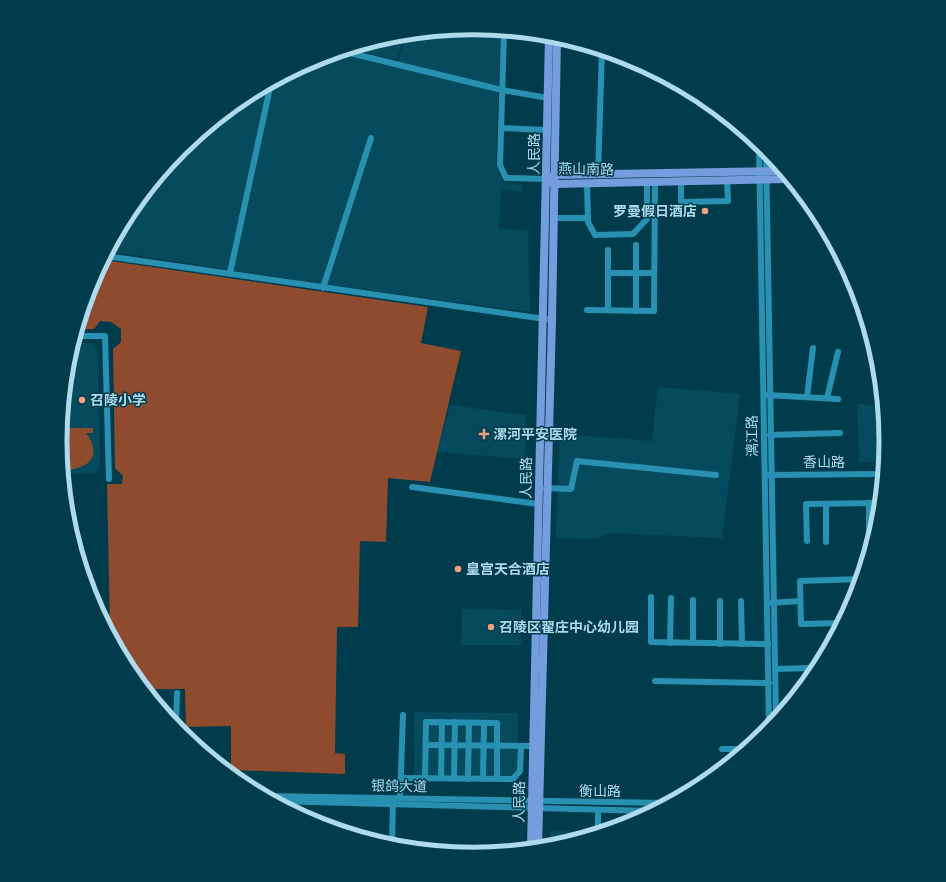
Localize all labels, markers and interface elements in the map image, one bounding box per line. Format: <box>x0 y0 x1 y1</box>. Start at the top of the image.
street label: 人民路 <box>523 133 544 175</box>
street label: 燕山南路 <box>558 158 614 179</box>
place label: 罗曼假日酒店 <box>613 200 697 221</box>
marker: 罗曼假日酒店 <box>700 206 710 216</box>
place label: 召陵小学 <box>90 389 146 410</box>
marker: 召陵小学 <box>77 395 87 405</box>
street label: 漓江路 <box>741 415 762 457</box>
place label: 漯河平安医院 <box>493 423 577 444</box>
marker: 漯河平安医院 <box>478 428 490 440</box>
street label: 香山路 <box>803 451 845 472</box>
street label: 人民路 <box>515 457 536 499</box>
place label: 皇宫天合酒店 <box>466 558 550 579</box>
marker: 皇宫天合酒店 <box>453 564 463 574</box>
place label: 召陵区翟庄中心幼儿园 <box>499 616 639 637</box>
marker: 召陵区翟庄中心幼儿园 <box>486 622 496 632</box>
street label: 银鸽大道 <box>371 775 427 796</box>
street label: 衡山路 <box>579 780 621 801</box>
street label: 人民路 <box>508 781 529 823</box>

